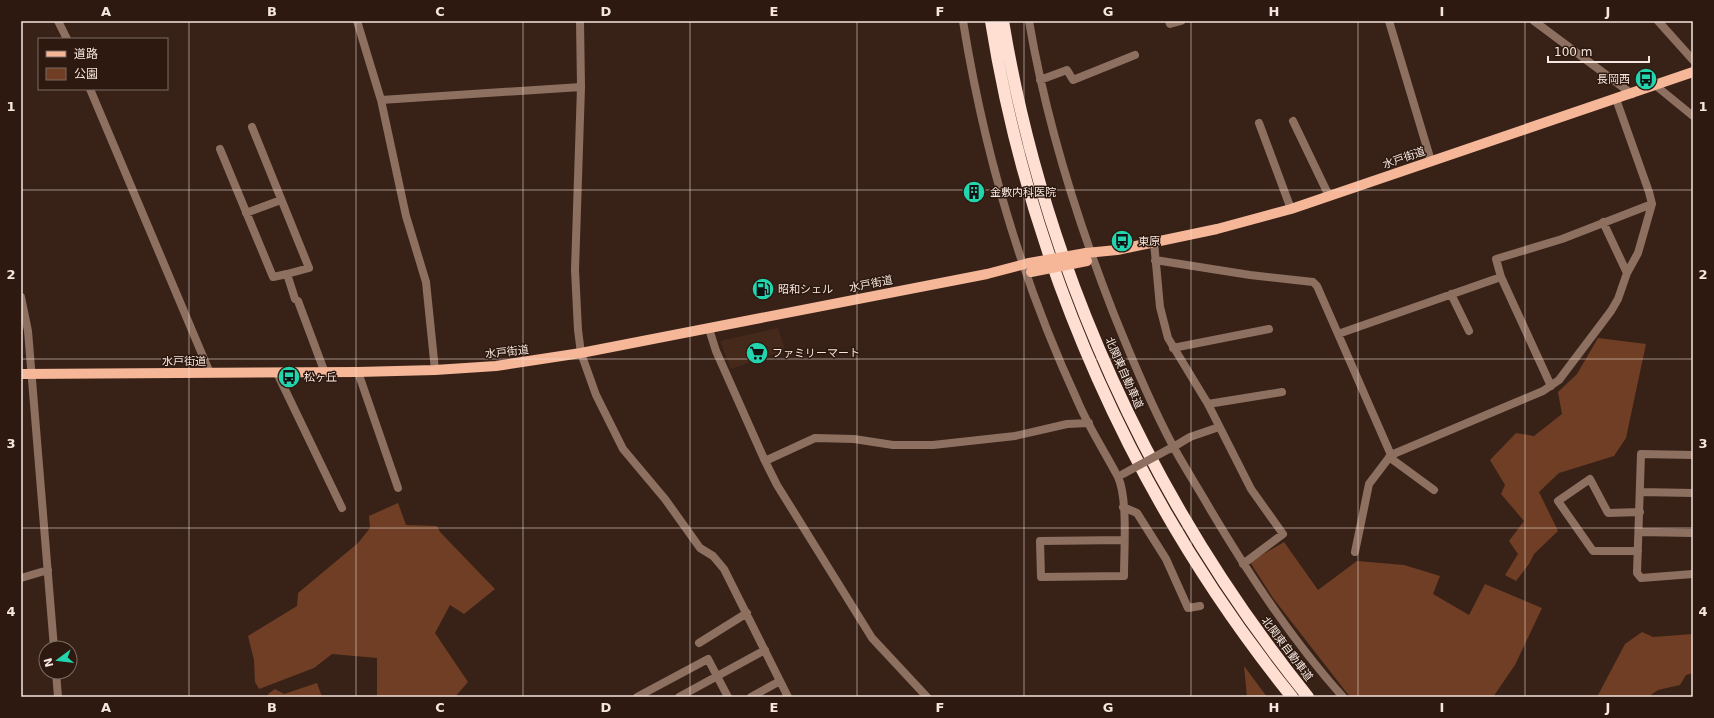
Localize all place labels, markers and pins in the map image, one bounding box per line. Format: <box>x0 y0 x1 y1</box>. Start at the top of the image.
bus stop icon: 長岡西 <box>1633 66 1659 92</box>
place label: 長岡西 <box>1597 73 1630 86</box>
building icon: 金敷内科医院 <box>961 179 987 205</box>
place label: 金敷内科医院 <box>990 186 1056 199</box>
bus stop icon: 東原 <box>1109 228 1135 254</box>
place label: 東原 <box>1138 235 1160 248</box>
fuel station icon: 昭和シェル <box>750 276 776 302</box>
place label: 昭和シェル <box>778 283 833 296</box>
supermarket icon: ファミリーマート <box>744 340 770 366</box>
place label: ファミリーマート <box>772 347 860 360</box>
bus stop icon: 松ヶ丘 <box>276 364 302 390</box>
place label: 松ヶ丘 <box>304 371 337 384</box>

